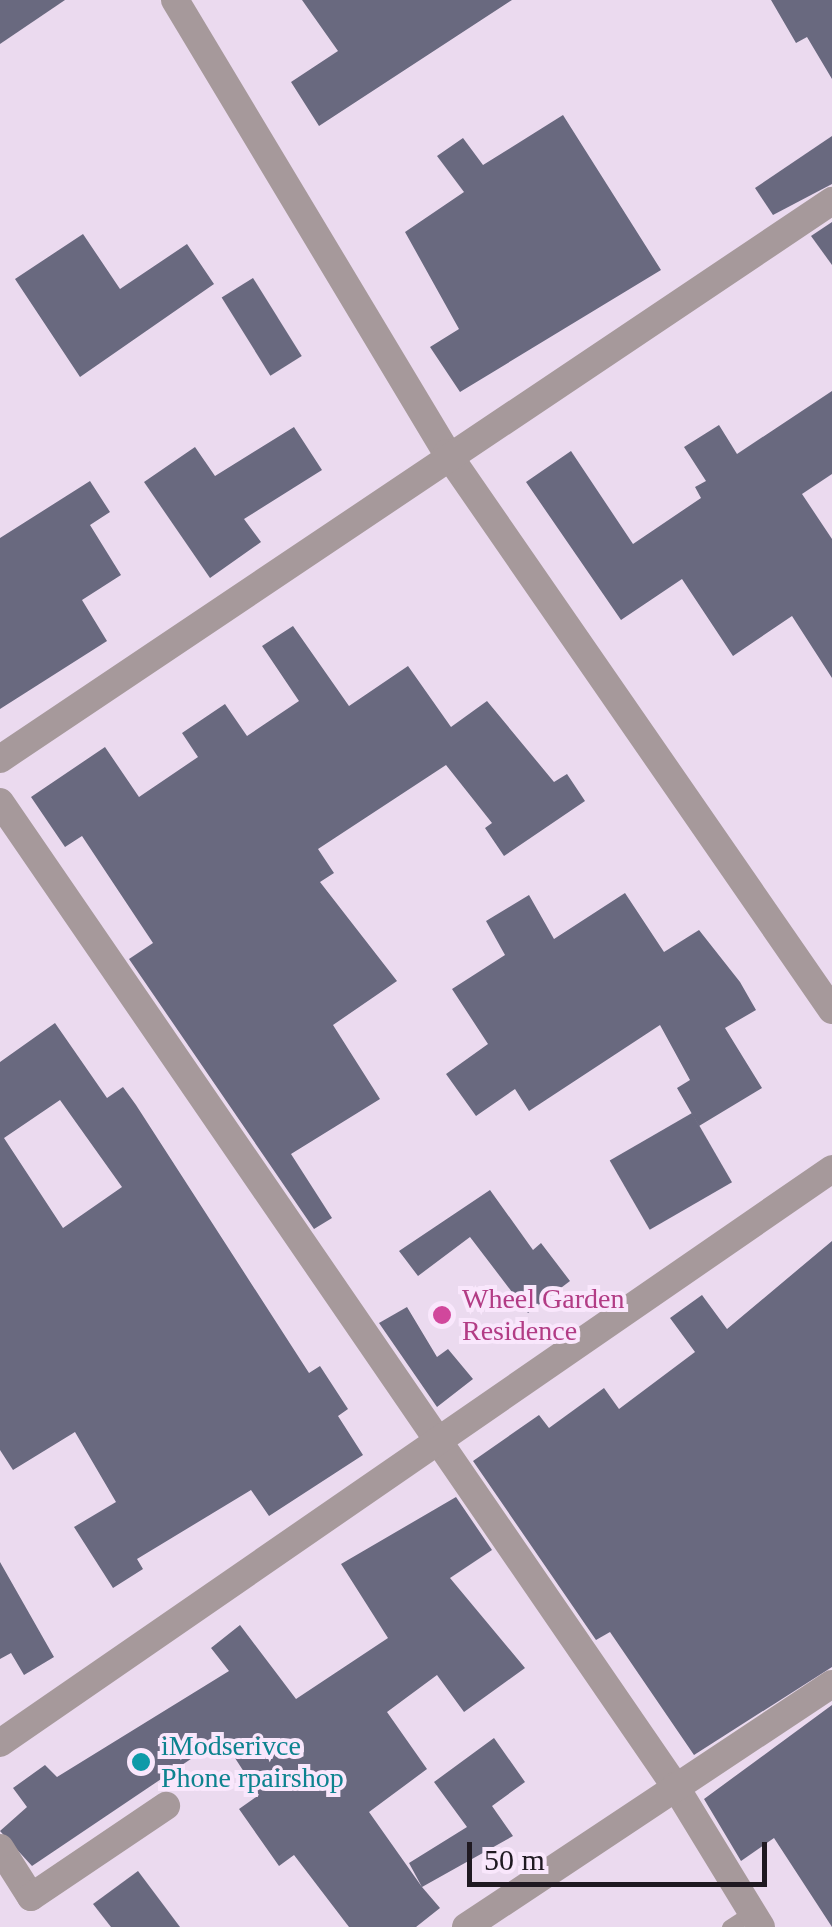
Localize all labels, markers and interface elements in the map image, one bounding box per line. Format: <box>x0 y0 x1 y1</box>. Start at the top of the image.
place label: Wheel Garden Residence <box>462 1282 624 1348</box>
marker: Wheel Garden Residence <box>431 1304 453 1326</box>
place label: iModserivce Phone rpairshop <box>161 1729 344 1795</box>
marker: iModserivce Phone rpairshop <box>130 1751 152 1773</box>
scale bar <box>472 1822 772 1884</box>
text: 50 m <box>484 1843 545 1876</box>

